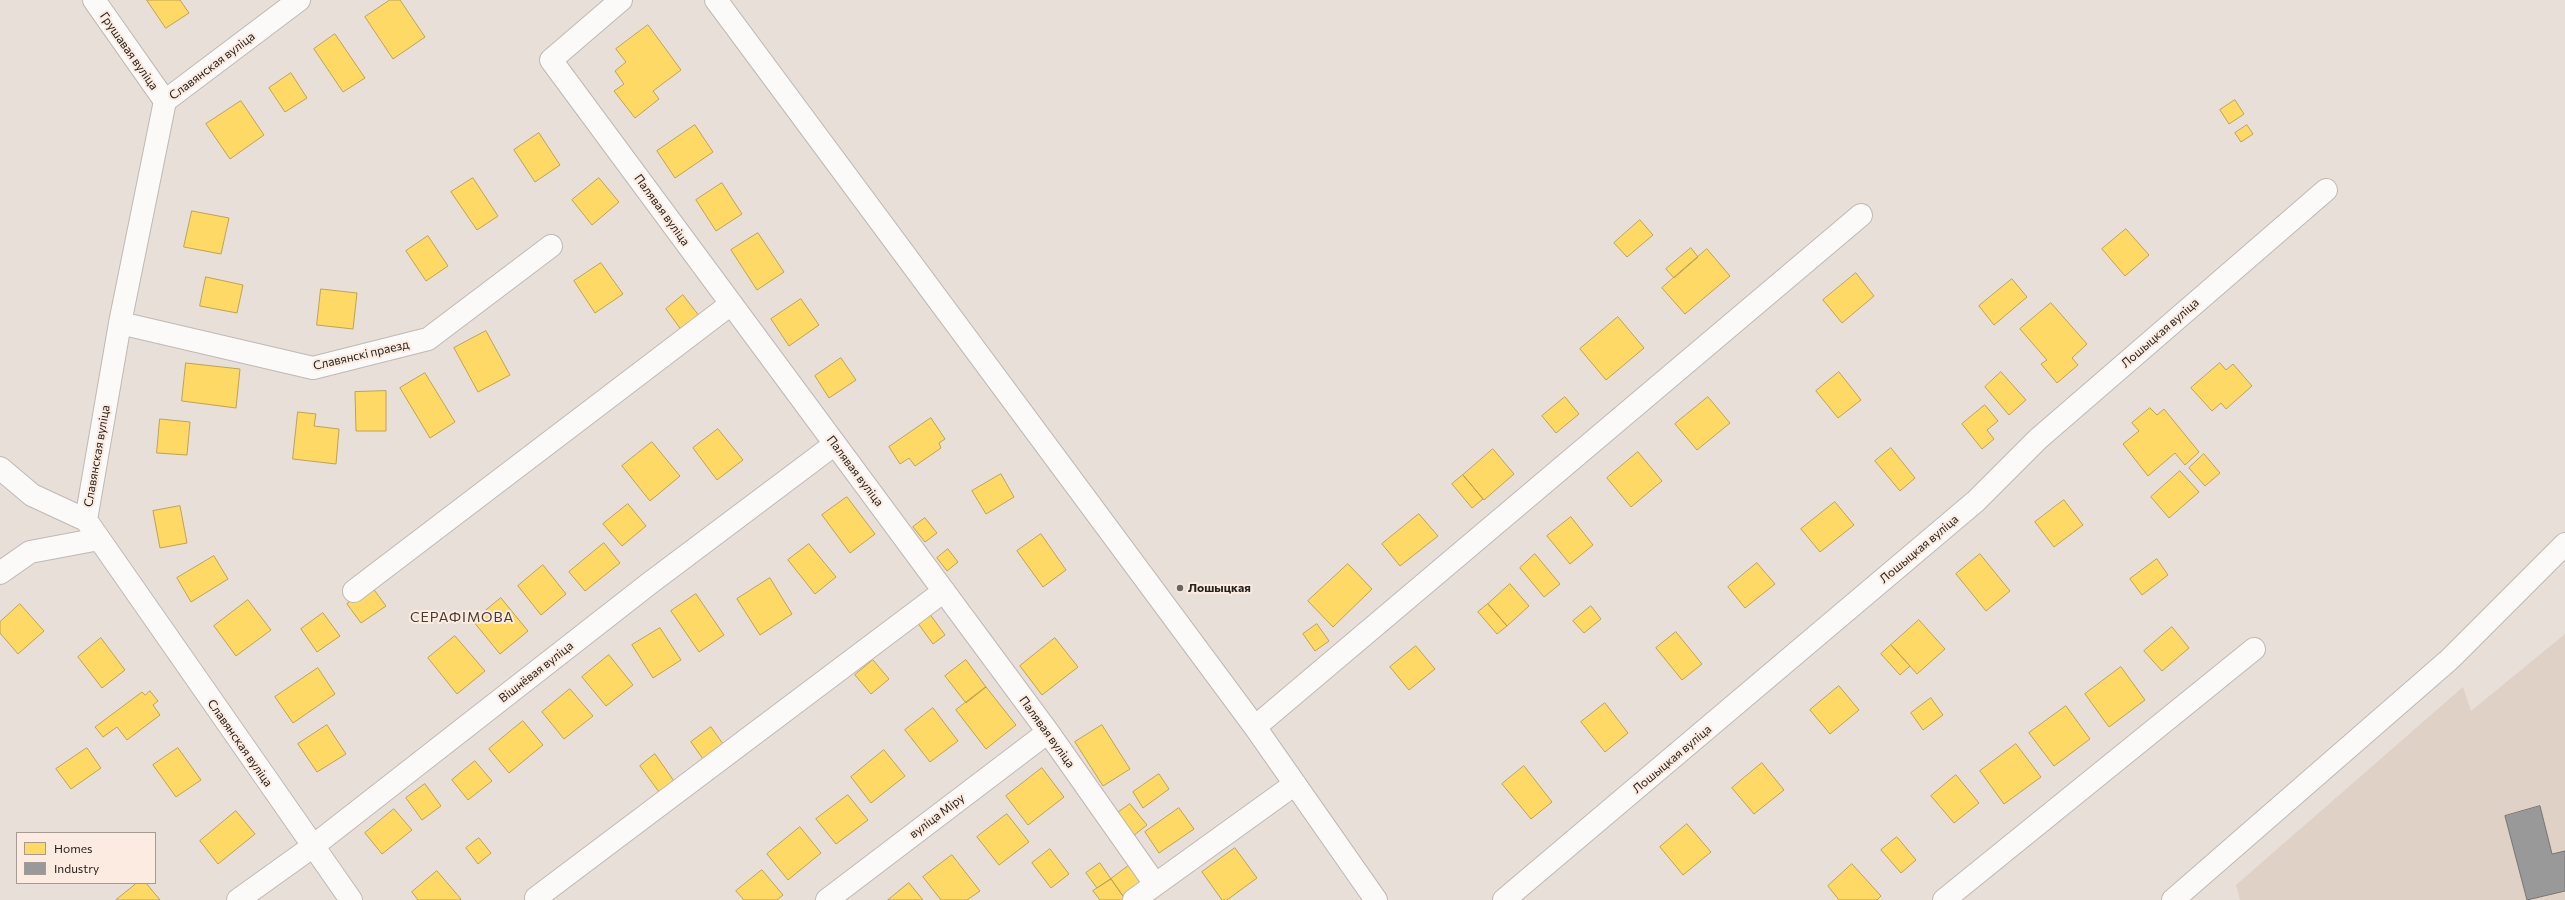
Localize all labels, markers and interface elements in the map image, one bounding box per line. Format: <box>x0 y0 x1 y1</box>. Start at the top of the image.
street label: Грушавая вуліца <box>97 9 161 93</box>
street label: Славянская вуліца <box>166 29 258 103</box>
street label: Палявая вуліца <box>631 171 693 249</box>
street label: Лошыцкая вуліца <box>2118 295 2202 371</box>
street label: Славянскі праезд <box>312 337 410 373</box>
street label: Славянская вуліца <box>81 404 113 508</box>
street label: Палявая вуліца <box>824 433 886 509</box>
street label: Лошыцкая вуліца <box>1877 512 1961 586</box>
place label: Лошыцкая <box>1188 581 1251 595</box>
marker: Лошыцкая <box>1175 583 1185 593</box>
district label: СЕРАФІМОВА <box>410 609 514 625</box>
street label: Вішнёвая вуліца <box>496 638 576 706</box>
street label: Палявая вуліца <box>1016 693 1078 771</box>
street label: Славянская вуліца <box>204 697 276 789</box>
street label: Лошыцкая вуліца <box>1630 722 1714 796</box>
street label: вуліца Міру <box>907 791 967 841</box>
legend <box>16 832 156 884</box>
text: Homes <box>54 841 92 855</box>
text: Industry <box>54 861 99 875</box>

